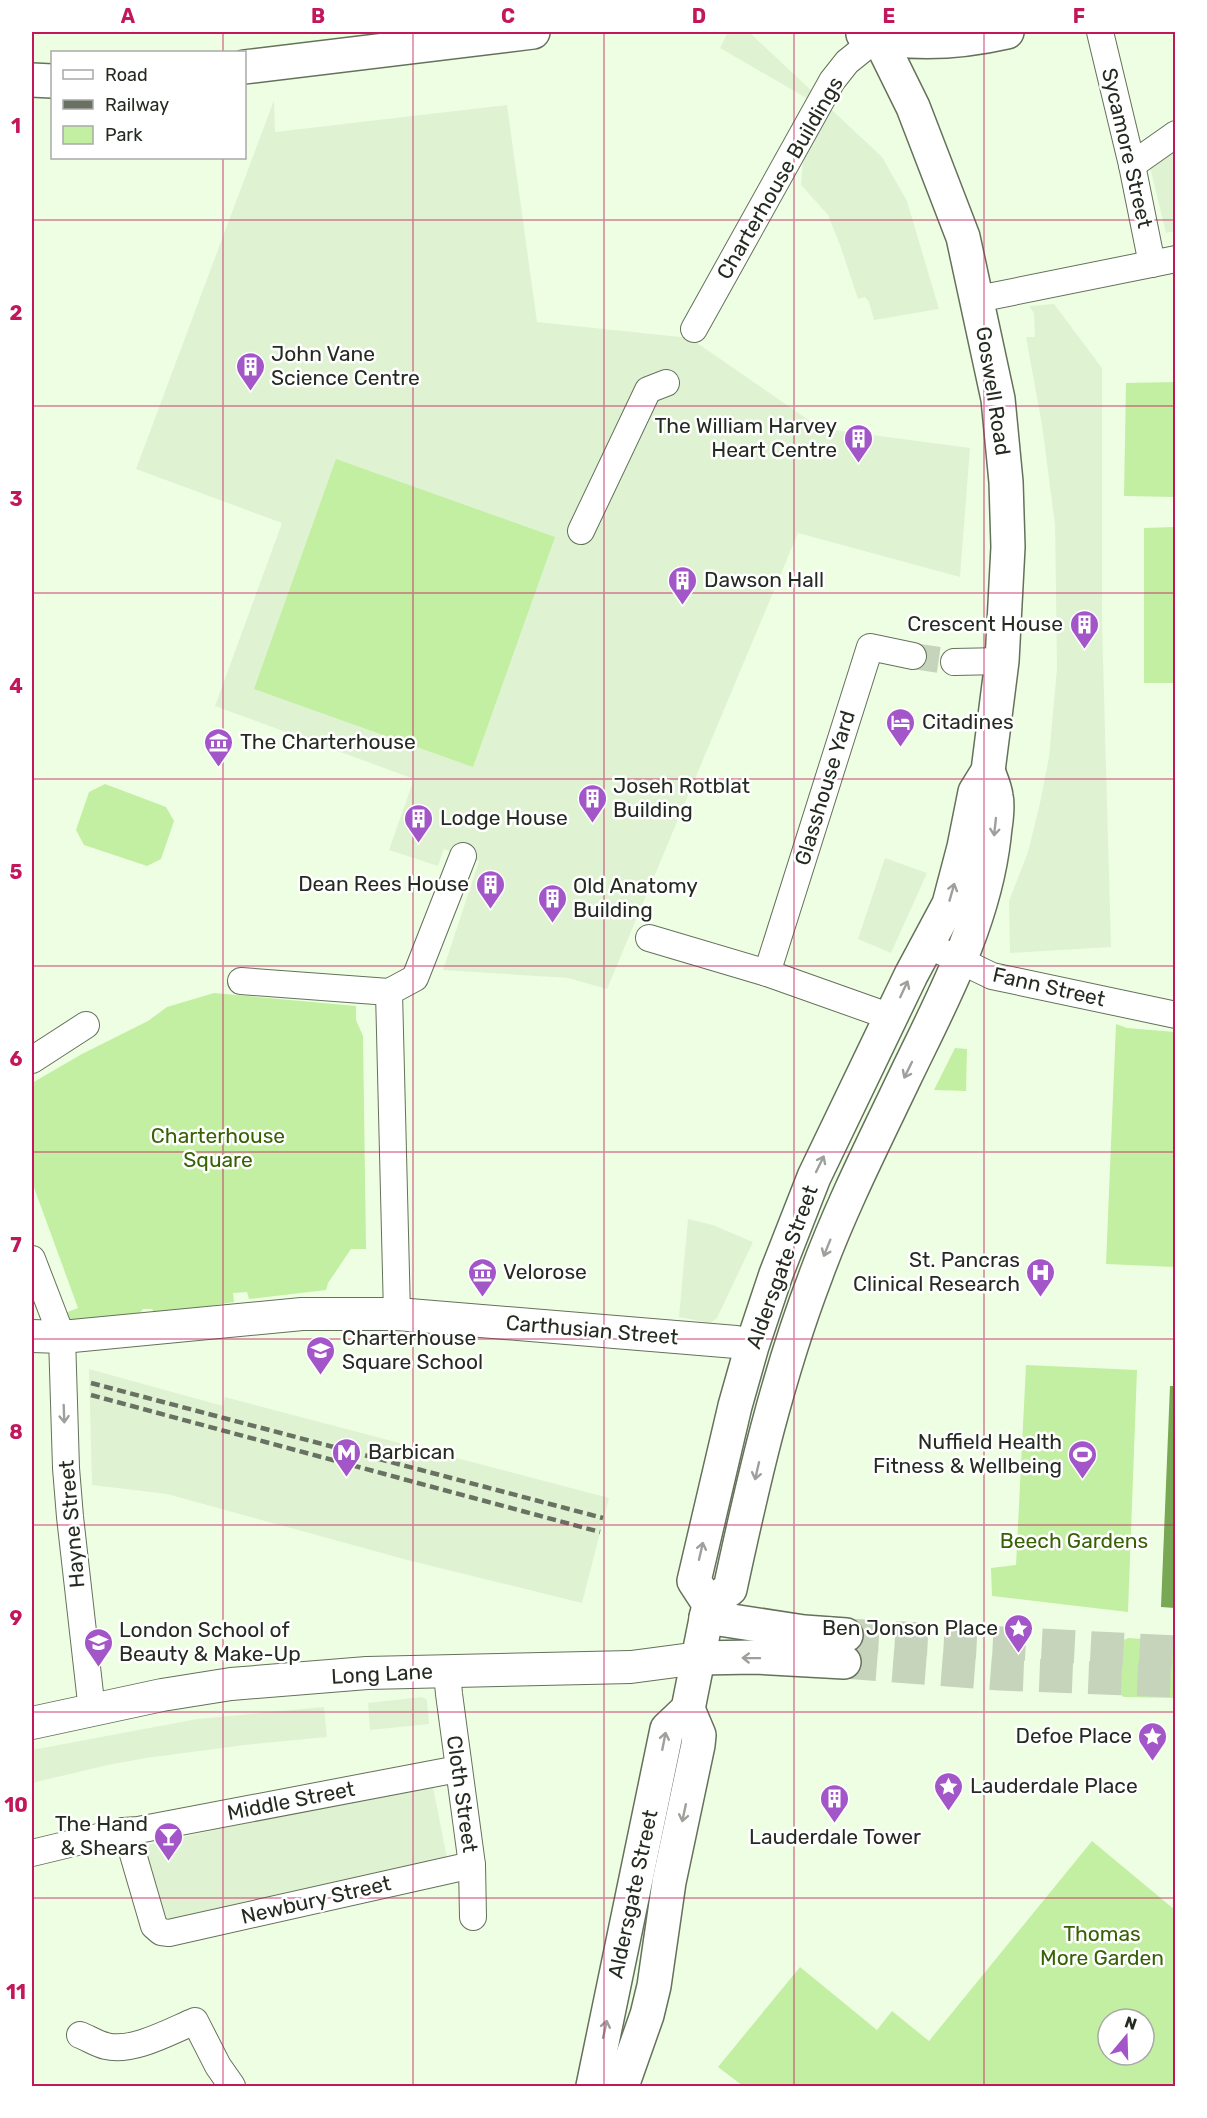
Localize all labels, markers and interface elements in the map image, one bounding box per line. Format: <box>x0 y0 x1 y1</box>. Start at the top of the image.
text: A <box>121 4 136 28</box>
text: B <box>311 4 325 28</box>
text: C <box>501 4 515 28</box>
text: D <box>692 4 706 28</box>
text: E <box>883 4 895 28</box>
text: F <box>1073 4 1085 28</box>
legend <box>51 51 246 159</box>
text: Road <box>105 64 148 86</box>
street label: Sycamore Street <box>1097 65 1158 230</box>
street label: Charterhouse Buildings <box>711 72 848 284</box>
text: Railway <box>105 94 169 116</box>
text: 1 <box>11 114 21 138</box>
text: Park <box>105 124 143 146</box>
text: 2 <box>10 301 23 325</box>
street label: Goswell Road <box>971 325 1016 457</box>
place label: John Vane Science Centre <box>271 341 420 390</box>
building icon: John Vane Science Centre <box>234 350 266 392</box>
place label: The William Harvey Heart Centre <box>655 413 837 462</box>
building icon: The William Harvey Heart Centre <box>842 422 874 464</box>
text: 3 <box>9 487 23 511</box>
building icon: Dawson Hall <box>667 564 699 606</box>
place label: Dawson Hall <box>704 567 824 592</box>
building icon: Crescent House <box>1068 608 1100 650</box>
place label: Crescent House <box>907 611 1063 636</box>
text: 4 <box>9 674 23 698</box>
hotel icon: Citadines <box>885 706 917 748</box>
street label: Glasshouse Yard <box>789 708 860 868</box>
place label: Citadines <box>922 709 1014 734</box>
museum icon: The Charterhouse <box>203 726 235 768</box>
place label: The Charterhouse <box>240 729 416 754</box>
place label: Joseh Rotblat Building <box>613 773 750 822</box>
building icon: Joseh Rotblat Building <box>576 782 608 824</box>
building icon: Lodge House <box>403 802 435 844</box>
place label: Lodge House <box>440 805 568 830</box>
one-way arrow <box>989 817 1000 837</box>
text: 5 <box>10 860 23 884</box>
building icon: Dean Rees House <box>474 868 506 910</box>
place label: Dean Rees House <box>298 871 469 896</box>
place label: Old Anatomy Building <box>573 873 698 922</box>
building icon: Old Anatomy Building <box>536 882 568 924</box>
one-way arrow <box>947 883 959 902</box>
street label: Fann Street <box>990 961 1108 1012</box>
one-way arrow <box>899 980 911 998</box>
text: 6 <box>9 1047 23 1071</box>
one-way arrow <box>902 1061 914 1079</box>
park label: Charterhouse Square <box>151 1123 285 1172</box>
one-way arrow <box>815 1156 827 1174</box>
street label: Aldersgate Street <box>740 1182 823 1352</box>
text: 7 <box>10 1233 22 1257</box>
one-way arrow <box>821 1238 832 1256</box>
place label: St. Pancras Clinical Research <box>853 1247 1020 1296</box>
museum icon: Velorose <box>466 1256 498 1298</box>
hospital icon: St. Pancras Clinical Research <box>1025 1256 1057 1298</box>
place label: Velorose <box>503 1259 587 1284</box>
street label: Carthusian Street <box>505 1310 679 1350</box>
place label: Charterhouse Square School <box>342 1325 483 1374</box>
school or university icon: Charterhouse Square School <box>305 1334 337 1376</box>
one-way arrow <box>59 1404 70 1424</box>
text: 8 <box>9 1420 23 1444</box>
place label: Nuffield Health Fitness & Wellbeing <box>873 1429 1062 1478</box>
metro station icon: Barbican <box>331 1436 363 1478</box>
sports icon: Nuffield Health Fitness & Wellbeing <box>1067 1438 1099 1480</box>
place label: Barbican <box>368 1439 455 1464</box>
street label: Hayne Street <box>53 1459 90 1589</box>
one-way arrow <box>750 1461 762 1480</box>
park label: Beech Gardens <box>1000 1528 1148 1553</box>
one-way arrow <box>695 1541 707 1560</box>
text: 9 <box>10 1606 23 1630</box>
place icon: Ben Jonson Place <box>1003 1612 1035 1654</box>
place label: Ben Jonson Place <box>822 1615 998 1640</box>
place label: London School of Beauty & Make-Up <box>119 1617 301 1666</box>
school or university icon: London School of Beauty & Make-Up <box>82 1626 114 1668</box>
one-way arrow <box>742 1652 762 1663</box>
street label: Long Lane <box>330 1658 434 1689</box>
place icon: Defoe Place <box>1137 1720 1169 1762</box>
place label: Defoe Place <box>1016 1723 1132 1748</box>
one-way arrow <box>659 1732 670 1752</box>
street label: Cloth Street <box>442 1734 483 1854</box>
place icon: Lauderdale Place <box>933 1770 965 1812</box>
place label: Lauderdale Place <box>970 1773 1138 1798</box>
street label: Middle Street <box>225 1776 357 1825</box>
building icon: Lauderdale Tower <box>819 1782 851 1824</box>
text: 10 <box>4 1793 28 1817</box>
one-way arrow <box>678 1803 689 1823</box>
street label: Aldersgate Street <box>602 1807 663 1981</box>
place label: The Hand & Shears <box>55 1811 148 1860</box>
bar icon: The Hand & Shears <box>153 1820 185 1862</box>
place label: Lauderdale Tower <box>749 1824 921 1849</box>
street label: Newbury Street <box>239 1870 393 1929</box>
park label: Thomas More Garden <box>1040 1921 1164 1970</box>
text: 11 <box>6 1980 26 2004</box>
north arrow <box>1096 2007 1156 2067</box>
text: N <box>1122 2012 1139 2034</box>
one-way arrow <box>600 2020 611 2039</box>

